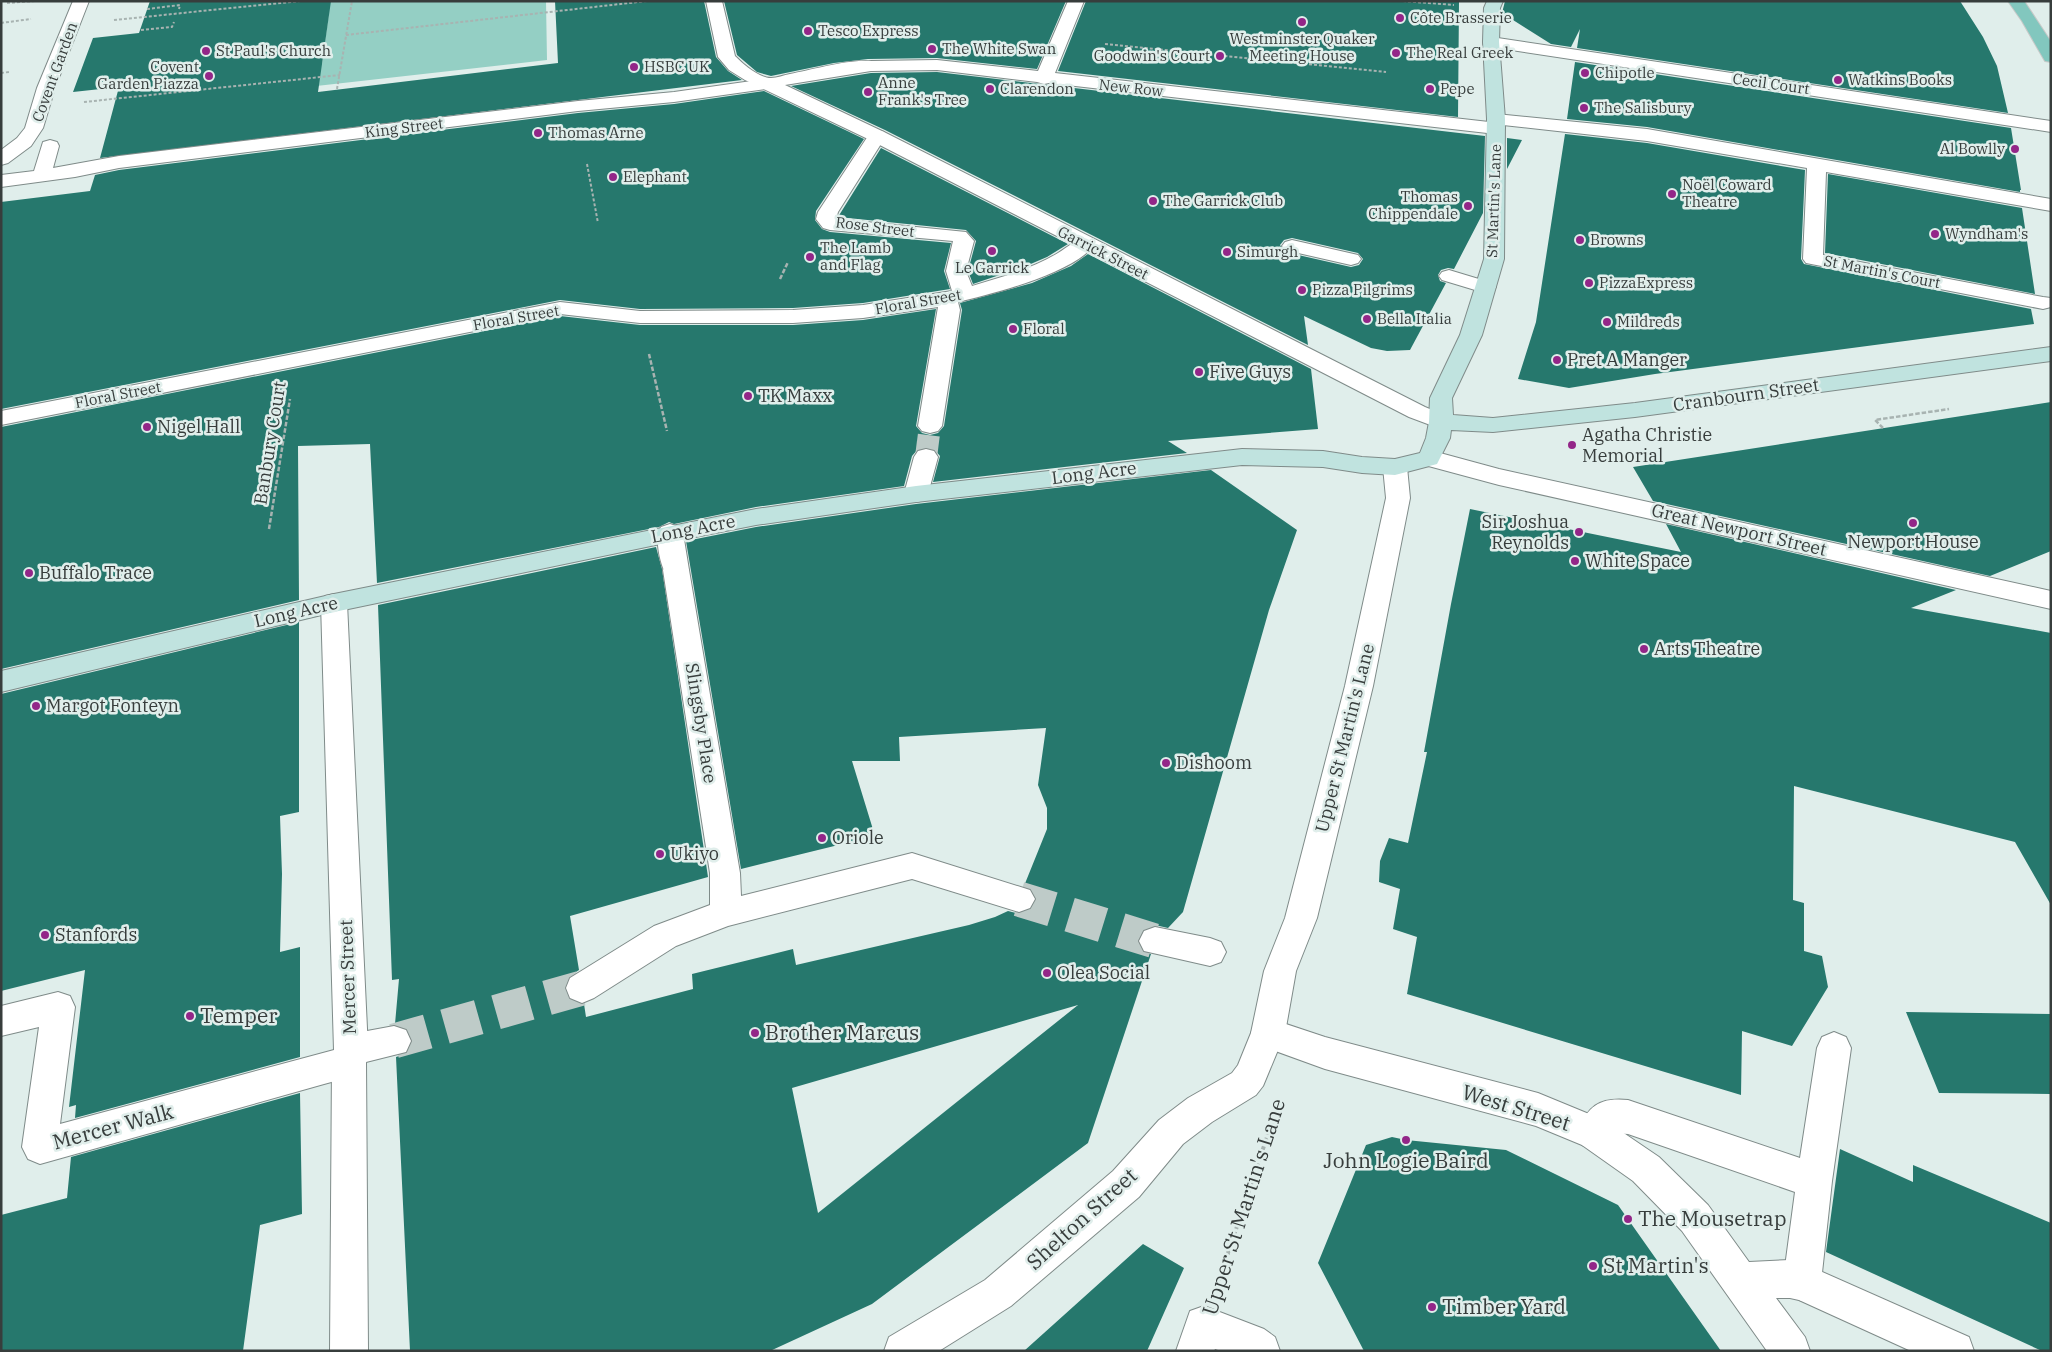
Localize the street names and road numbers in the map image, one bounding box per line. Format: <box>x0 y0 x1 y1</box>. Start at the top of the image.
street label: Covent Garden <box>28 19 82 124</box>
street label: Cecil Court <box>1731 69 1811 98</box>
street label: New Row <box>1098 75 1165 100</box>
street label: King Street <box>364 113 444 142</box>
street label: St Martin's Lane <box>1482 144 1505 258</box>
street label: Rose Street <box>835 212 916 241</box>
street label: Garrick Street <box>1055 222 1152 284</box>
street label: St Martin's Court <box>1822 251 1942 292</box>
street label: Floral Street <box>873 285 963 318</box>
street label: Floral Street <box>471 301 561 334</box>
street label: Cranbourn Street <box>1671 373 1820 416</box>
street label: Floral Street <box>73 377 163 412</box>
street label: Banbury Court <box>248 379 291 506</box>
street label: Long Acre <box>1050 456 1138 489</box>
street label: Great Newport Street <box>1649 498 1829 561</box>
street label: Long Acre <box>649 509 737 548</box>
street label: Long Acre <box>252 591 340 632</box>
street label: Upper St Martin's Lane <box>1310 641 1379 835</box>
street label: Slingsby Place <box>681 661 722 785</box>
street label: Mercer Street <box>334 919 361 1035</box>
street label: West Street <box>1459 1077 1574 1137</box>
street label: Upper St Martin's Lane <box>1195 1095 1291 1319</box>
street label: Mercer Walk <box>49 1096 177 1156</box>
street label: Shelton Street <box>1020 1161 1143 1275</box>

